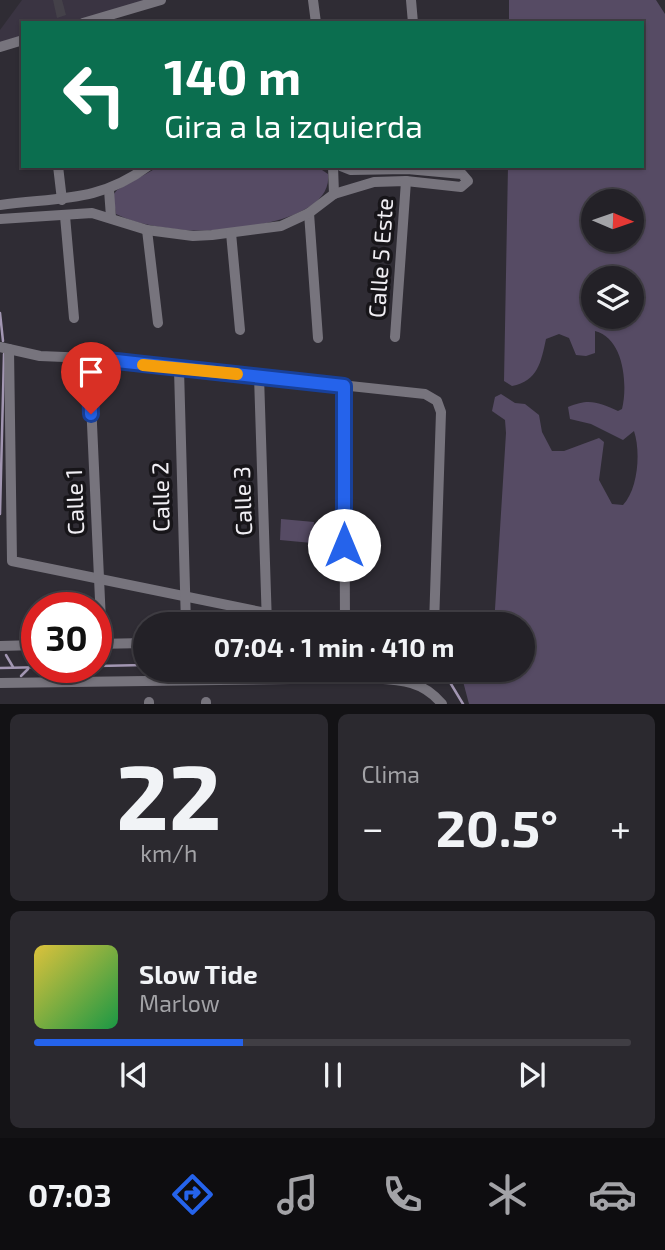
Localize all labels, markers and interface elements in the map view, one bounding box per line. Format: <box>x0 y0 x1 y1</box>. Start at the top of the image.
text: 140 m <box>164 46 301 105</box>
icon: left <box>49 49 140 140</box>
text: Gira a la izquierda <box>164 106 423 144</box>
north arrow <box>581 189 644 252</box>
map controls <box>581 189 644 329</box>
street label: Calle 5 Este <box>362 197 398 319</box>
button: layers <box>581 266 644 329</box>
pin <box>61 342 121 414</box>
icon: arrive <box>72 353 110 391</box>
street label: Calle 2 <box>145 462 175 532</box>
street label: Calle 3 <box>227 466 257 536</box>
street label: Calle 1 <box>59 469 89 535</box>
position arrow <box>307 508 381 582</box>
speed limit sign: 30 <box>21 592 112 683</box>
text: 07:04 · 1 min · 410 m <box>214 631 454 662</box>
text: 22 <box>116 739 222 848</box>
text: Clima <box>362 760 420 788</box>
text: 20.5° <box>436 795 558 857</box>
text: − <box>362 804 384 850</box>
text: + <box>610 804 631 850</box>
text: km/h <box>140 839 197 867</box>
text: Slow Tide <box>139 958 258 989</box>
text: Marlow <box>139 989 220 1017</box>
icon: previous <box>115 1056 153 1094</box>
icon: pause <box>314 1056 352 1094</box>
icon: next <box>513 1056 551 1094</box>
icon: directions <box>168 1170 217 1219</box>
icon: music <box>273 1170 322 1219</box>
icon: phone <box>378 1170 427 1219</box>
icon: climate <box>483 1170 532 1219</box>
icon: car <box>588 1170 637 1219</box>
text: 07:03 <box>28 1175 112 1213</box>

